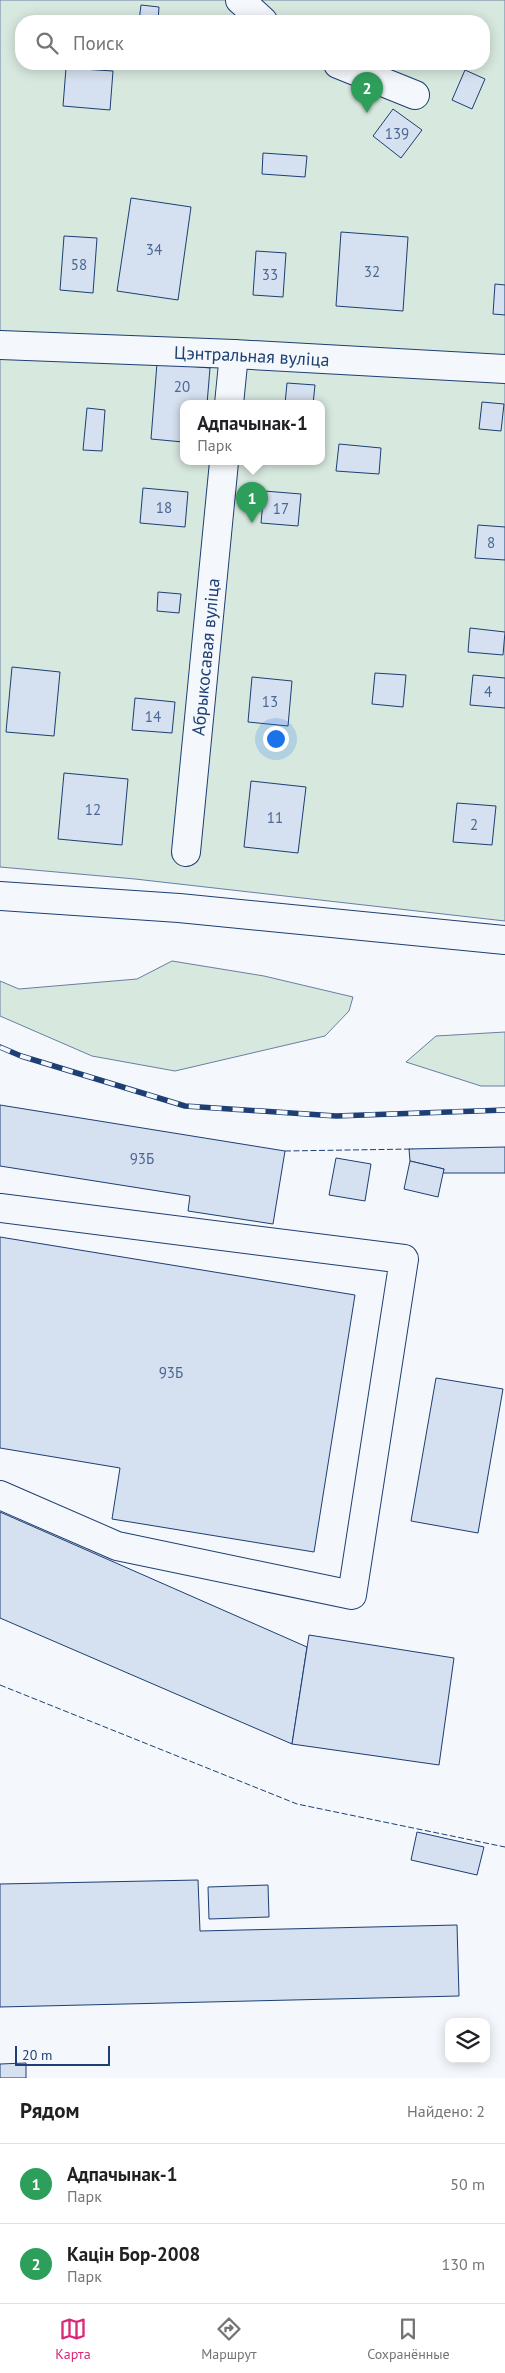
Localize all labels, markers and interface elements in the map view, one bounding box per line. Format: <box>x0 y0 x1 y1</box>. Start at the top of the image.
search box <box>15 15 490 70</box>
icon: search <box>33 29 61 57</box>
text: Поиск <box>73 31 124 55</box>
pin: 2 <box>351 72 383 113</box>
house number: 139 <box>385 124 409 143</box>
house number: 34 <box>146 240 162 259</box>
house number: 58 <box>71 255 87 274</box>
house number: 32 <box>364 262 380 281</box>
house number: 33 <box>262 265 278 284</box>
street label: Цэнтральная вуліца <box>174 340 330 371</box>
house number: 20 <box>174 377 190 396</box>
popup <box>180 400 325 465</box>
text: Адпачынак-1 <box>197 411 308 435</box>
text: Парк <box>197 435 232 455</box>
pin: 1 <box>236 482 268 523</box>
house number: 18 <box>156 498 172 517</box>
house number: 17 <box>273 499 289 518</box>
house number: 8 <box>487 533 495 552</box>
street label: Абрыкосавая вуліца <box>186 577 224 737</box>
house number: 4 <box>484 682 492 701</box>
house number: 13 <box>262 692 278 711</box>
house number: 14 <box>145 707 161 726</box>
your location <box>263 726 289 752</box>
house number: 12 <box>85 800 101 819</box>
house number: 11 <box>267 808 283 827</box>
house number: 2 <box>470 815 478 834</box>
house number: 93Б <box>130 1149 154 1168</box>
house number: 93Б <box>159 1363 183 1382</box>
map controls <box>445 2018 490 2063</box>
button: layers <box>445 2018 490 2063</box>
scale bar <box>15 2043 110 2066</box>
text: 20 m <box>22 2046 52 2064</box>
text: Рядом <box>20 2097 79 2124</box>
text: Найдено: 2 <box>407 2101 485 2121</box>
text: Адпачынак-1 <box>67 2162 178 2186</box>
text: 1 <box>31 2174 41 2194</box>
text: 50 m <box>450 2174 485 2194</box>
text: Парк <box>67 2186 102 2206</box>
text: Кацін Бор-2008 <box>67 2242 200 2266</box>
text: 2 <box>31 2254 41 2274</box>
text: 130 m <box>442 2254 485 2274</box>
text: Парк <box>67 2266 102 2286</box>
tab: Карта <box>55 2315 91 2363</box>
tab: Маршрут <box>201 2315 257 2363</box>
tab: Сохранённые <box>367 2315 450 2363</box>

